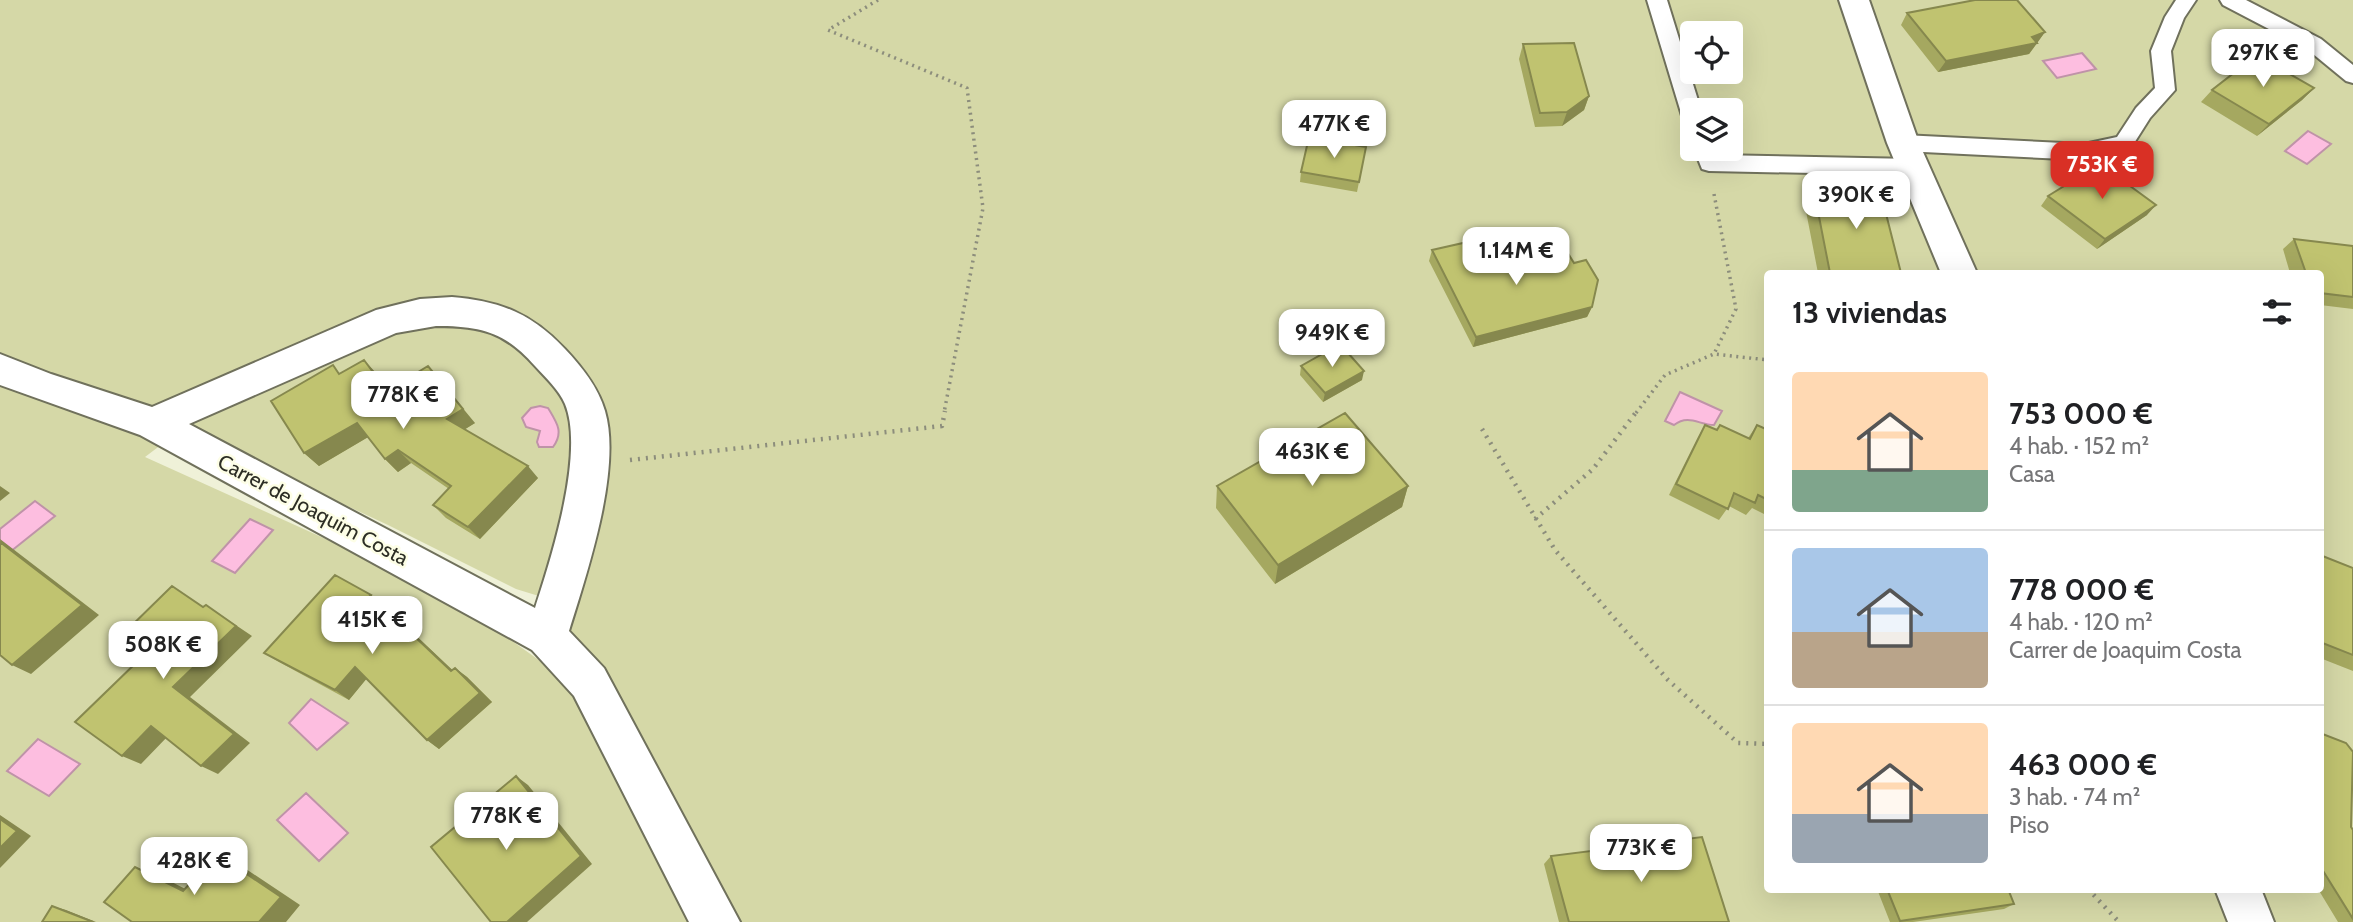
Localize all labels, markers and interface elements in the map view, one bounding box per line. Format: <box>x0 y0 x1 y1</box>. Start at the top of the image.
map controls <box>1680 21 1743 161</box>
button: locate <box>1680 21 1743 84</box>
pin: 297K € <box>2206 29 2320 89</box>
text: 297K € <box>2227 38 2299 66</box>
button: layers <box>1680 98 1743 161</box>
pin: 477K € <box>1277 100 1391 160</box>
text: 477K € <box>1298 109 1370 137</box>
pin: 753K € <box>2045 142 2159 201</box>
text: 753K € <box>2067 150 2137 178</box>
pin: 390K € <box>1799 172 1913 231</box>
text: 390K € <box>1818 180 1894 208</box>
pin: 1.14M € <box>1451 228 1581 287</box>
text: 1.14M € <box>1478 236 1554 264</box>
icon: filters <box>2258 293 2296 331</box>
text: 13 viviendas <box>1792 294 1947 331</box>
pin: 949K € <box>1275 310 1389 369</box>
text: 949K € <box>1295 318 1369 346</box>
pin: 778K € <box>346 372 460 431</box>
text: 778K € <box>367 380 439 408</box>
text: 753 000 € <box>2009 395 2153 432</box>
icon: home <box>1848 400 1932 484</box>
pin: 463K € <box>1255 428 1369 488</box>
text: 4 hab. · 152 m² <box>2009 432 2149 460</box>
text: 463K € <box>1275 437 1349 465</box>
street label: Carrer de Joaquim Costa <box>214 449 413 570</box>
text: Casa <box>2009 460 2055 488</box>
text: 778 000 € <box>2009 571 2154 608</box>
icon: home <box>1848 576 1932 660</box>
pin: 415K € <box>315 596 429 656</box>
text: 415K € <box>337 605 407 633</box>
text: 4 hab. · 120 m² <box>2009 608 2153 636</box>
pin: 508K € <box>106 622 220 681</box>
text: 508K € <box>125 630 201 658</box>
text: Carrer de Joaquim Costa <box>2009 636 2242 664</box>
text: 463 000 € <box>2009 746 2157 783</box>
icon: home <box>1848 751 1932 835</box>
text: 3 hab. · 74 m² <box>2009 783 2140 811</box>
pin: 778K € <box>449 792 563 852</box>
text: 778K € <box>470 801 542 829</box>
text: Piso <box>2009 811 2049 839</box>
pin: 773K € <box>1584 824 1698 884</box>
text: 773K € <box>1606 833 1676 861</box>
pin: 428K € <box>137 838 251 897</box>
text: 428K € <box>157 846 231 874</box>

